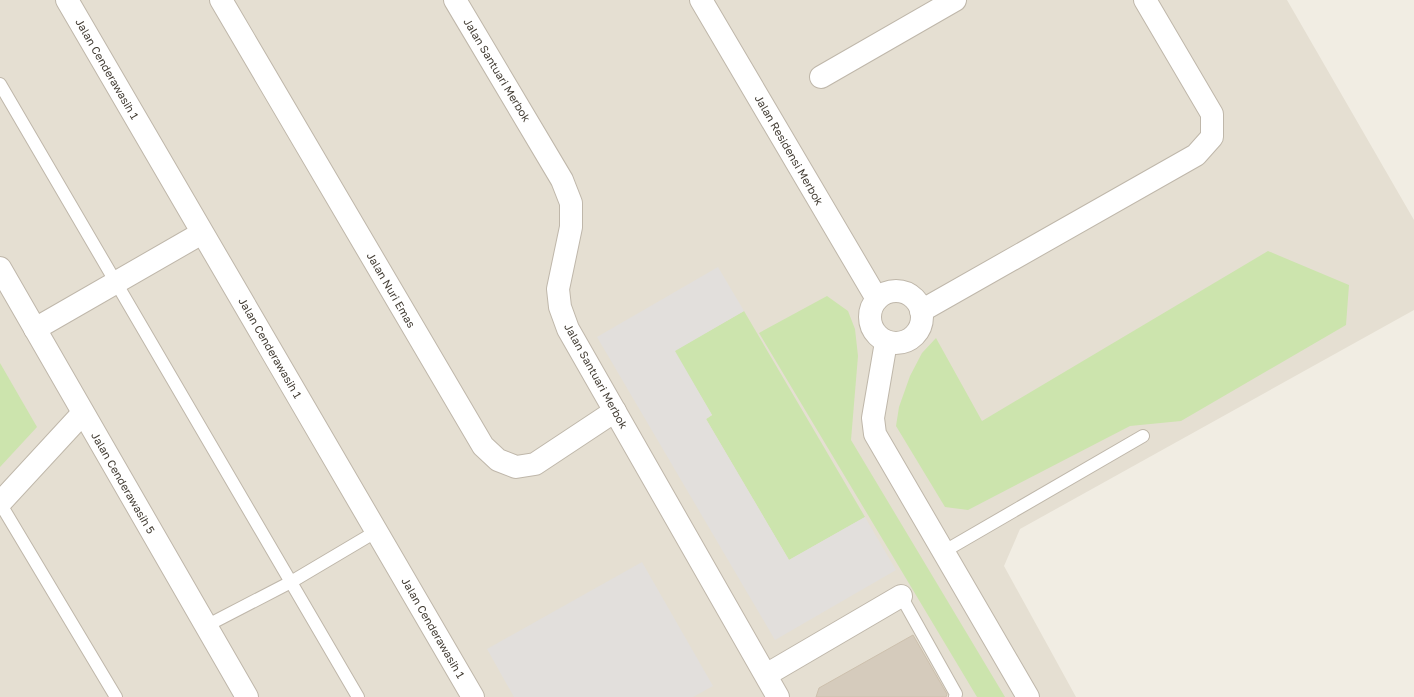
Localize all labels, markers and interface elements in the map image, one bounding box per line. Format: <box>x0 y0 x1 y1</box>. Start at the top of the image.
street label: Jalan Cenderawasih 1 <box>73 16 142 121</box>
street label: Jalan Santuari Merbok <box>461 16 534 124</box>
street label: Jalan Residensi Merbok <box>752 92 826 207</box>
street label: Jalan Nuri Emas <box>365 250 418 330</box>
street label: Jalan Cenderawasih 1 <box>236 295 305 400</box>
street label: Jalan Santuari Merbok <box>562 321 631 431</box>
street label: Jalan Cenderawasih 5 <box>89 430 158 536</box>
street label: Jalan Cenderawasih 1 <box>399 575 468 680</box>

